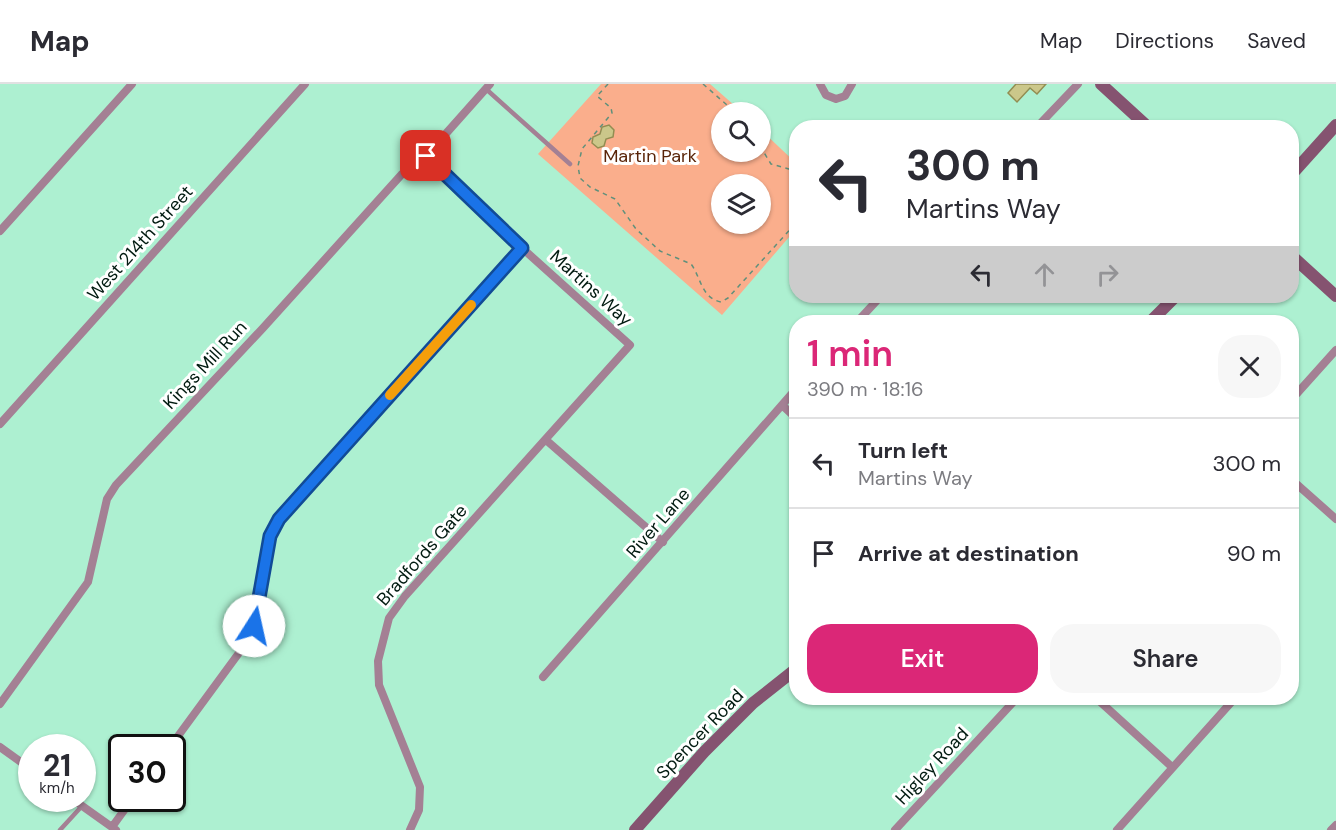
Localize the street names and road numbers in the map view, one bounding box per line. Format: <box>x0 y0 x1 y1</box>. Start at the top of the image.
street label: West 214th Street <box>82 180 198 306</box>
street label: Martins Way <box>545 245 637 331</box>
street label: Kings Mill Run <box>158 316 252 414</box>
street label: River Lane <box>621 483 695 563</box>
street label: Bradfords Gate <box>371 499 473 611</box>
street label: Spencer Road <box>651 684 749 784</box>
street label: Higley Road <box>890 722 974 810</box>

